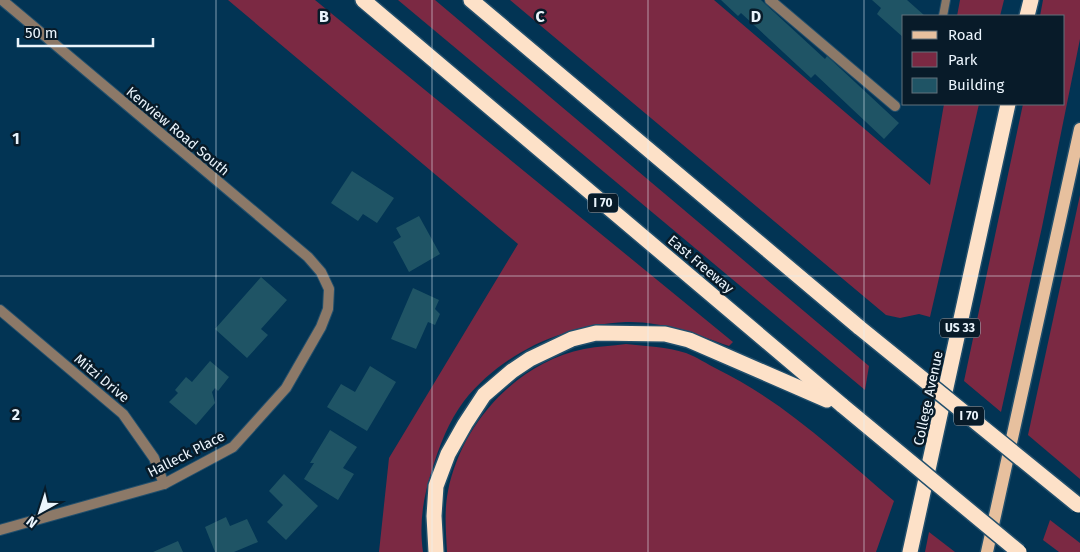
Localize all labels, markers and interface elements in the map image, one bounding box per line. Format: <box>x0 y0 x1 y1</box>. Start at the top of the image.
text: B <box>319 7 329 26</box>
text: C <box>535 7 545 26</box>
text: D <box>751 7 761 26</box>
scale bar <box>18 15 152 47</box>
legend <box>902 15 1065 105</box>
text: 50 m <box>25 24 58 42</box>
text: Road <box>948 26 983 44</box>
text: Park <box>948 51 978 69</box>
text: Building <box>948 76 1004 94</box>
street label: Kenview Road South <box>123 83 233 179</box>
text: 1 <box>12 129 20 148</box>
road number: I 70 <box>588 194 618 212</box>
street label: East Freeway <box>664 232 737 297</box>
road number: US 33 <box>940 318 980 338</box>
street label: College Avenue <box>910 349 947 447</box>
street label: Mitzi Drive <box>71 350 133 406</box>
text: 2 <box>12 405 20 424</box>
road number: I 70 <box>954 406 984 426</box>
street label: Halleck Place <box>145 428 228 481</box>
north arrow <box>15 487 65 537</box>
text: N <box>23 512 41 531</box>

